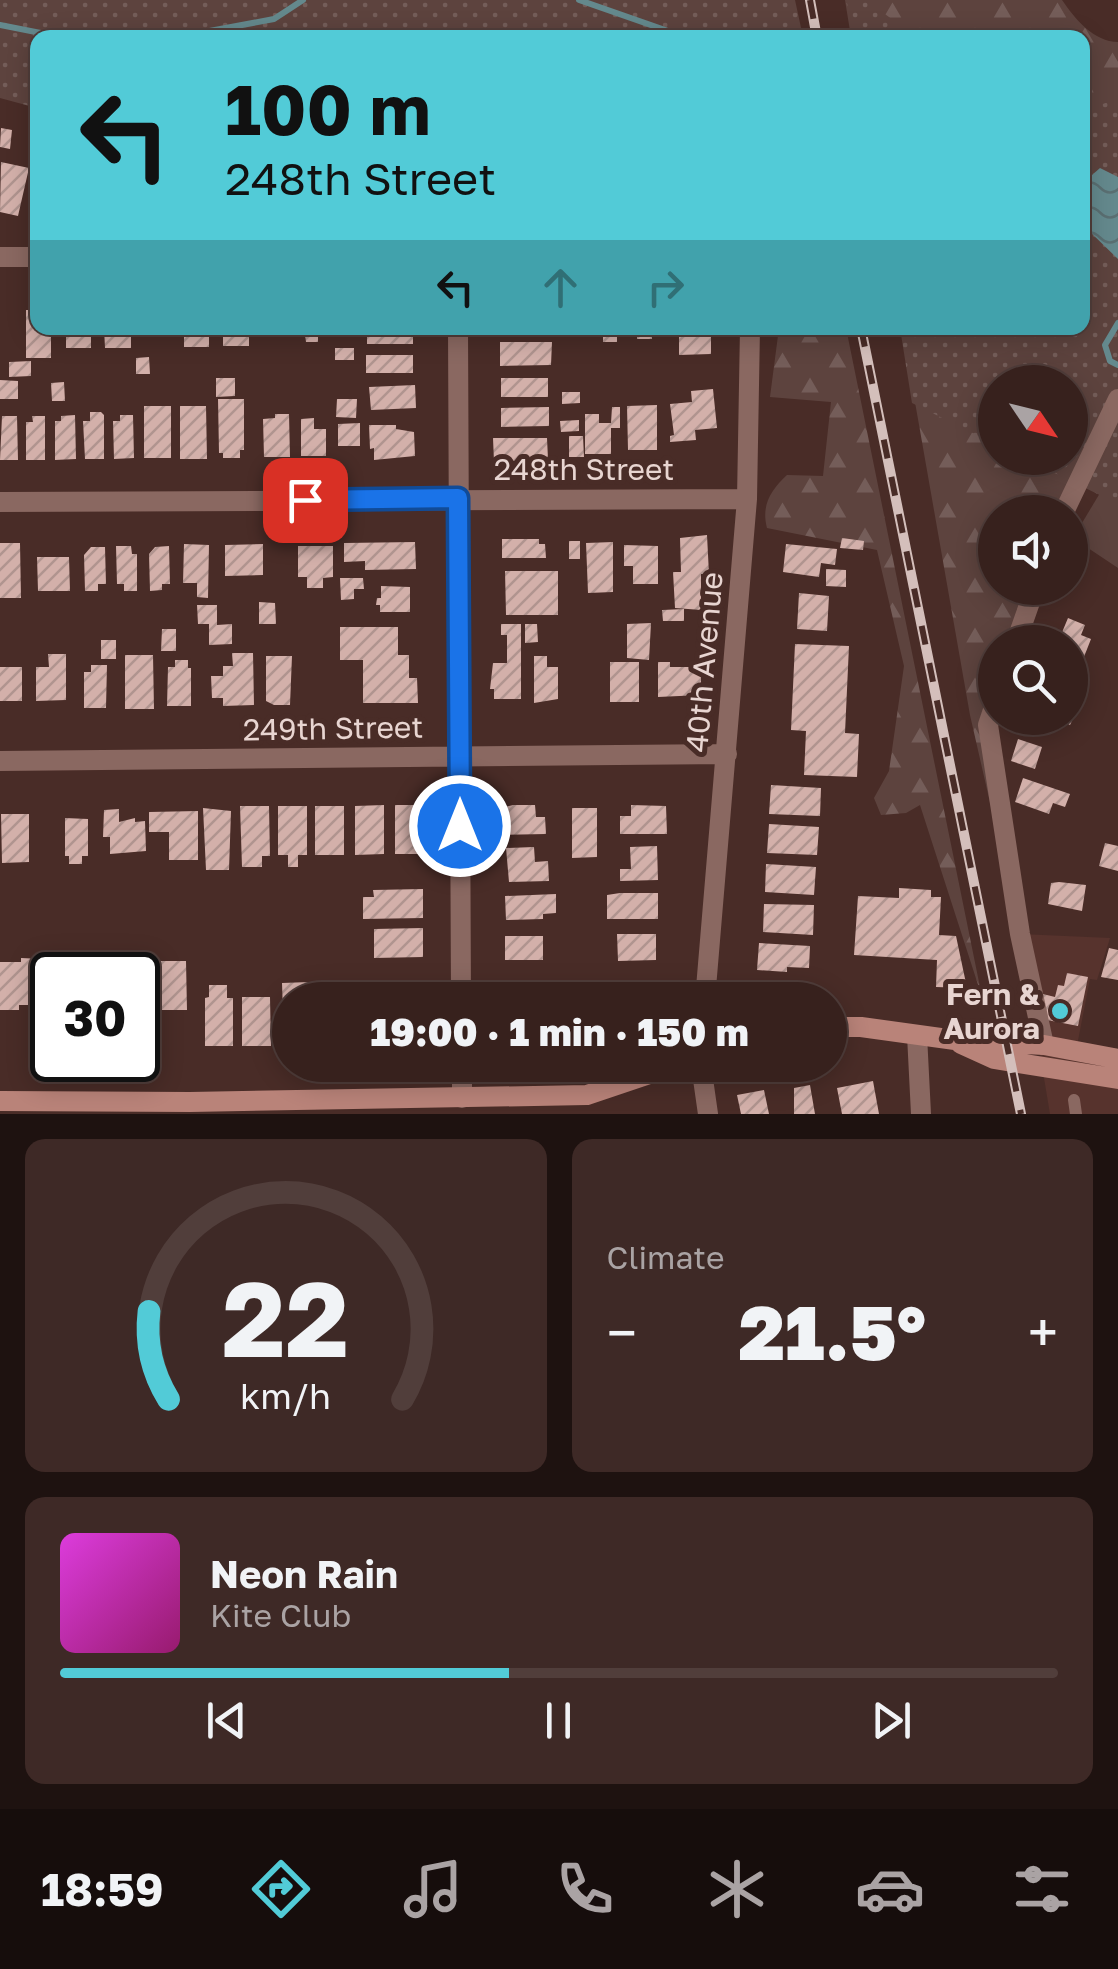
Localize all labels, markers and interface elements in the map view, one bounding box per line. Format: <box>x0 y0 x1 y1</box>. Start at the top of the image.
text: 100 m <box>225 66 431 150</box>
icon: left <box>60 70 190 200</box>
text: 248th Street <box>225 151 496 205</box>
icon: left <box>428 260 483 315</box>
icon: ahead <box>533 260 588 315</box>
icon: right <box>638 260 693 315</box>
north arrow <box>978 365 1088 475</box>
map controls <box>978 365 1088 735</box>
street label: 248th Street <box>494 451 674 487</box>
pin <box>263 458 348 543</box>
icon: arrive <box>278 473 333 528</box>
button: sound <box>978 495 1088 605</box>
street label: 40th Avenue <box>678 570 730 754</box>
button: search <box>978 625 1088 735</box>
street label: 249th Street <box>242 708 424 748</box>
position arrow <box>408 774 512 878</box>
speed limit sign: 30 <box>30 952 160 1082</box>
place label: Fern & Aurora <box>943 976 1041 1046</box>
marker: Fern & Aurora <box>1049 1000 1071 1022</box>
text: 19:00 · 1 min · 150 m <box>370 1009 749 1054</box>
text: Climate <box>607 1238 725 1276</box>
text: 22 <box>222 1255 349 1380</box>
text: 21.5° <box>739 1286 926 1377</box>
text: − <box>607 1299 637 1365</box>
text: + <box>1028 1299 1058 1365</box>
text: km/h <box>240 1374 331 1417</box>
text: Neon Rain <box>210 1551 398 1596</box>
text: Kite Club <box>210 1596 351 1634</box>
icon: previous <box>199 1693 254 1748</box>
icon: pause <box>531 1693 586 1748</box>
icon: next <box>864 1693 919 1748</box>
icon: directions <box>246 1854 316 1924</box>
icon: music <box>398 1854 468 1924</box>
icon: phone <box>550 1854 620 1924</box>
icon: climate <box>702 1854 772 1924</box>
icon: car <box>855 1854 925 1924</box>
icon: filters <box>1007 1854 1077 1924</box>
text: 18:59 <box>41 1862 164 1916</box>

